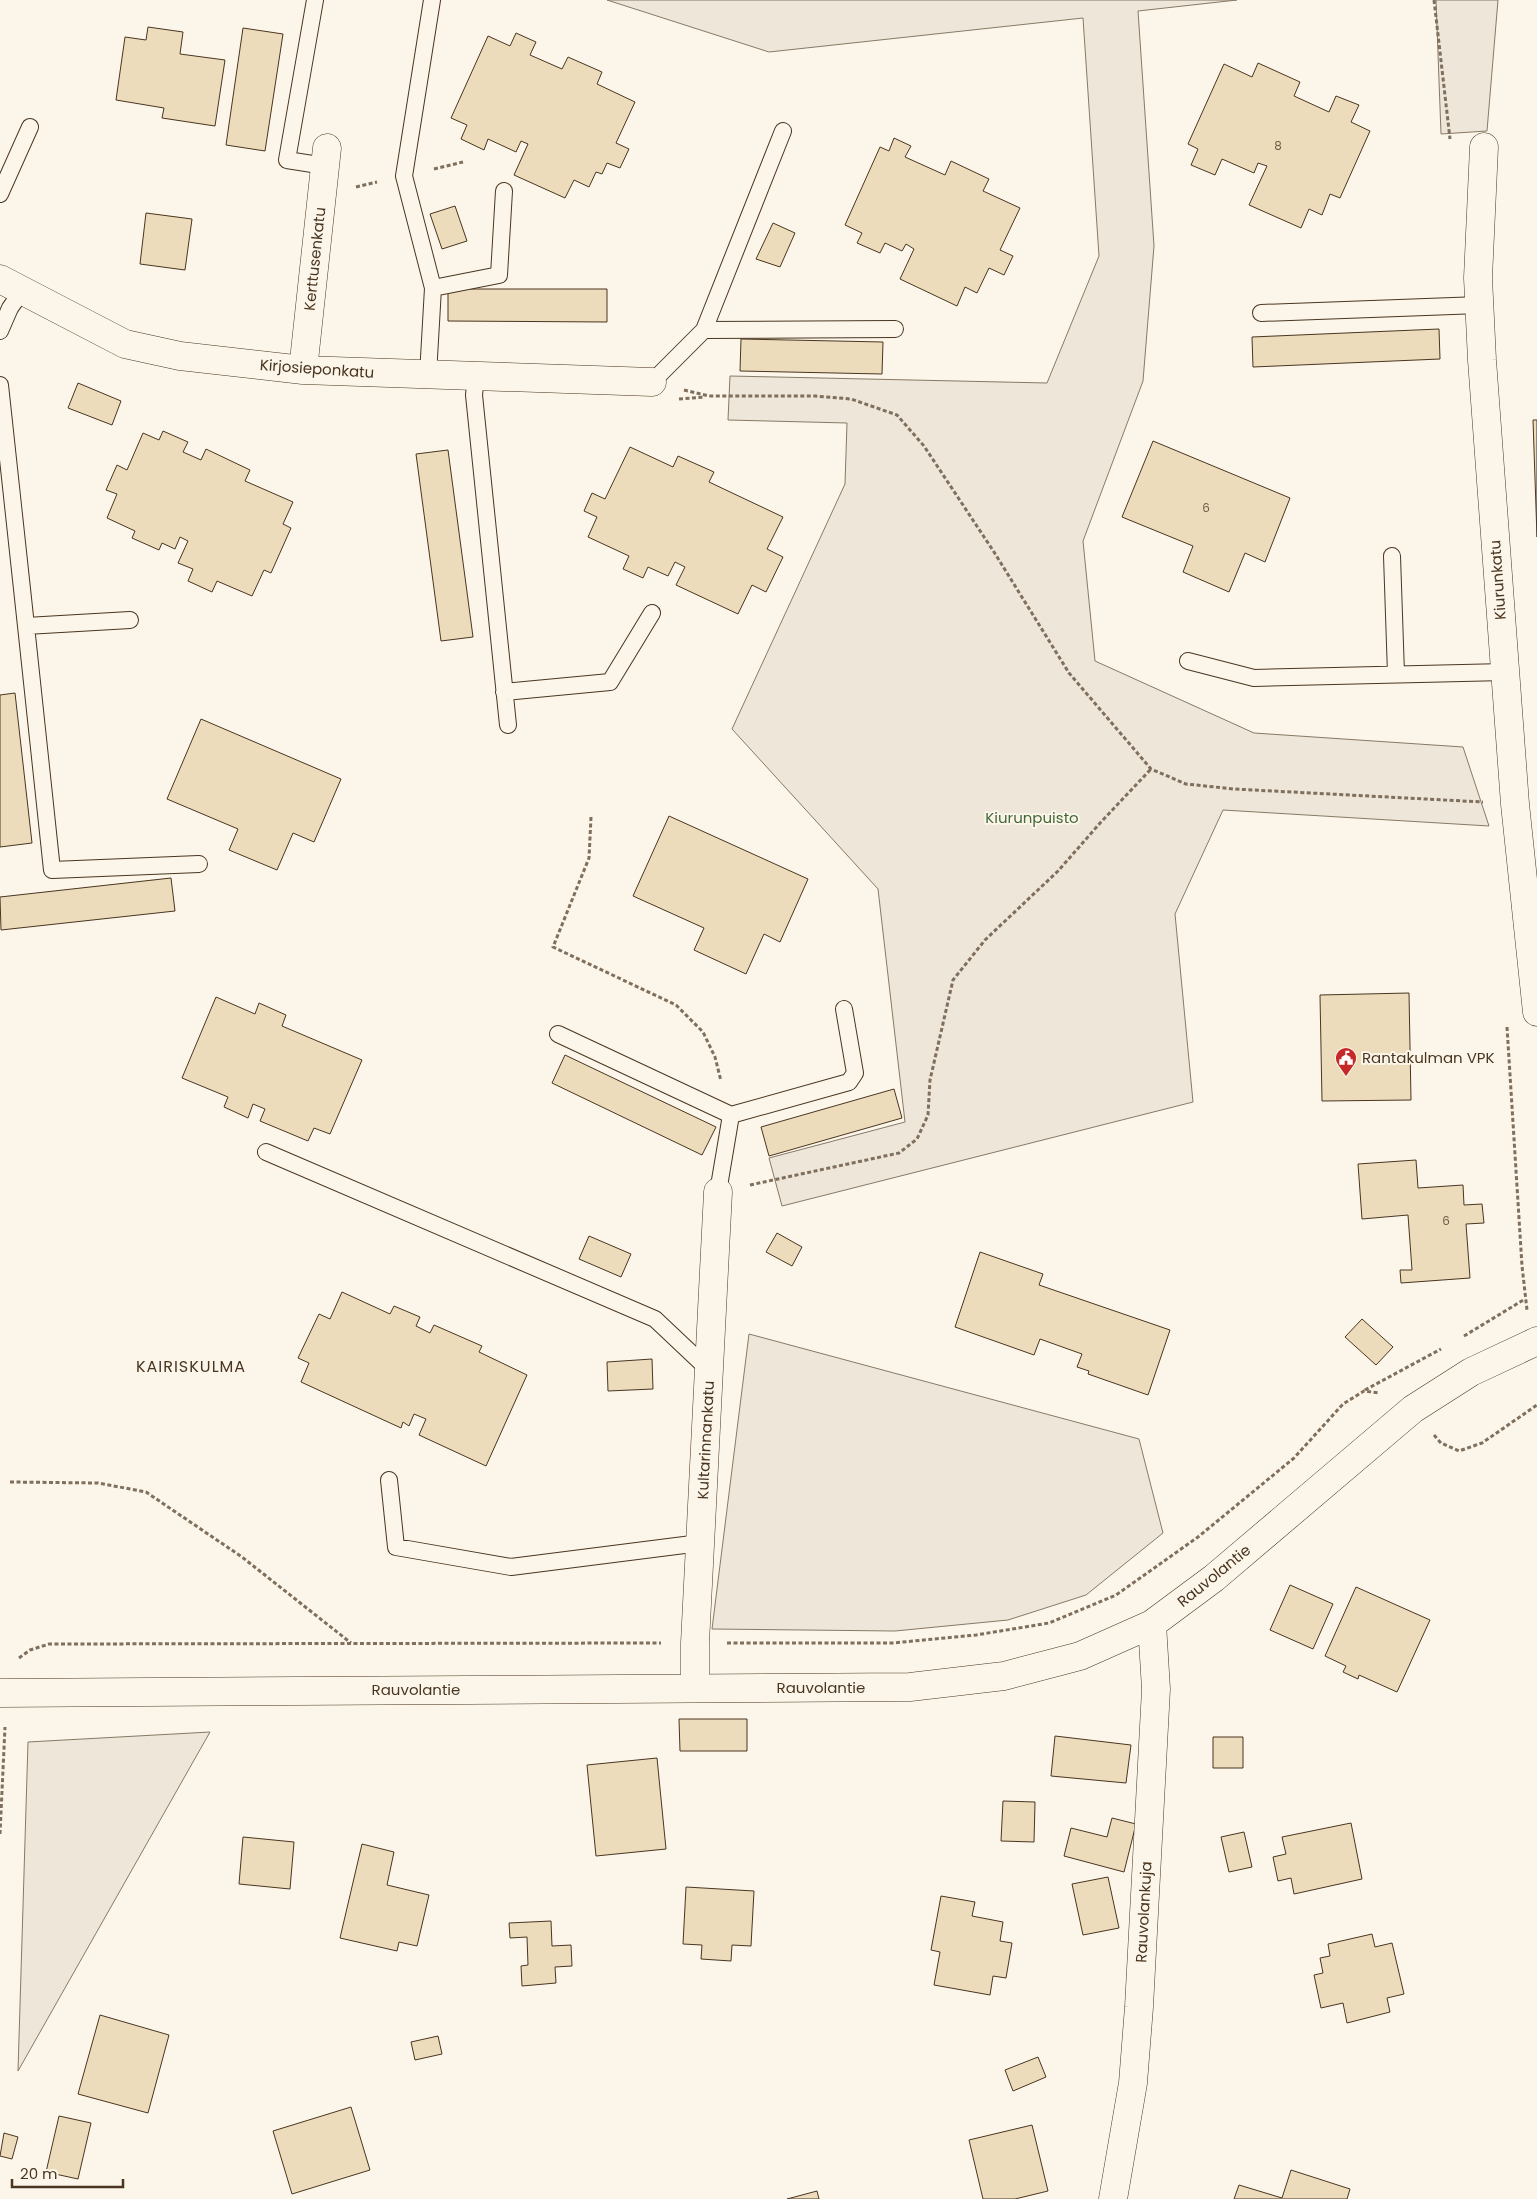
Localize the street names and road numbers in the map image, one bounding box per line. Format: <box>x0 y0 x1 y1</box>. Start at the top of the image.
street label: Kerttusenkatu <box>299 206 330 312</box>
street label: Kirjosieponkatu <box>259 354 375 383</box>
street label: Kiurunkatu <box>1484 539 1511 621</box>
street label: Kultarinnankatu <box>692 1380 719 1500</box>
street label: Rauvolantie <box>1173 1540 1255 1612</box>
street label: Rauvolantie <box>777 1677 865 1698</box>
street label: Rauvolantie <box>372 1679 460 1700</box>
street label: Rauvolankuja <box>1130 1861 1157 1963</box>

